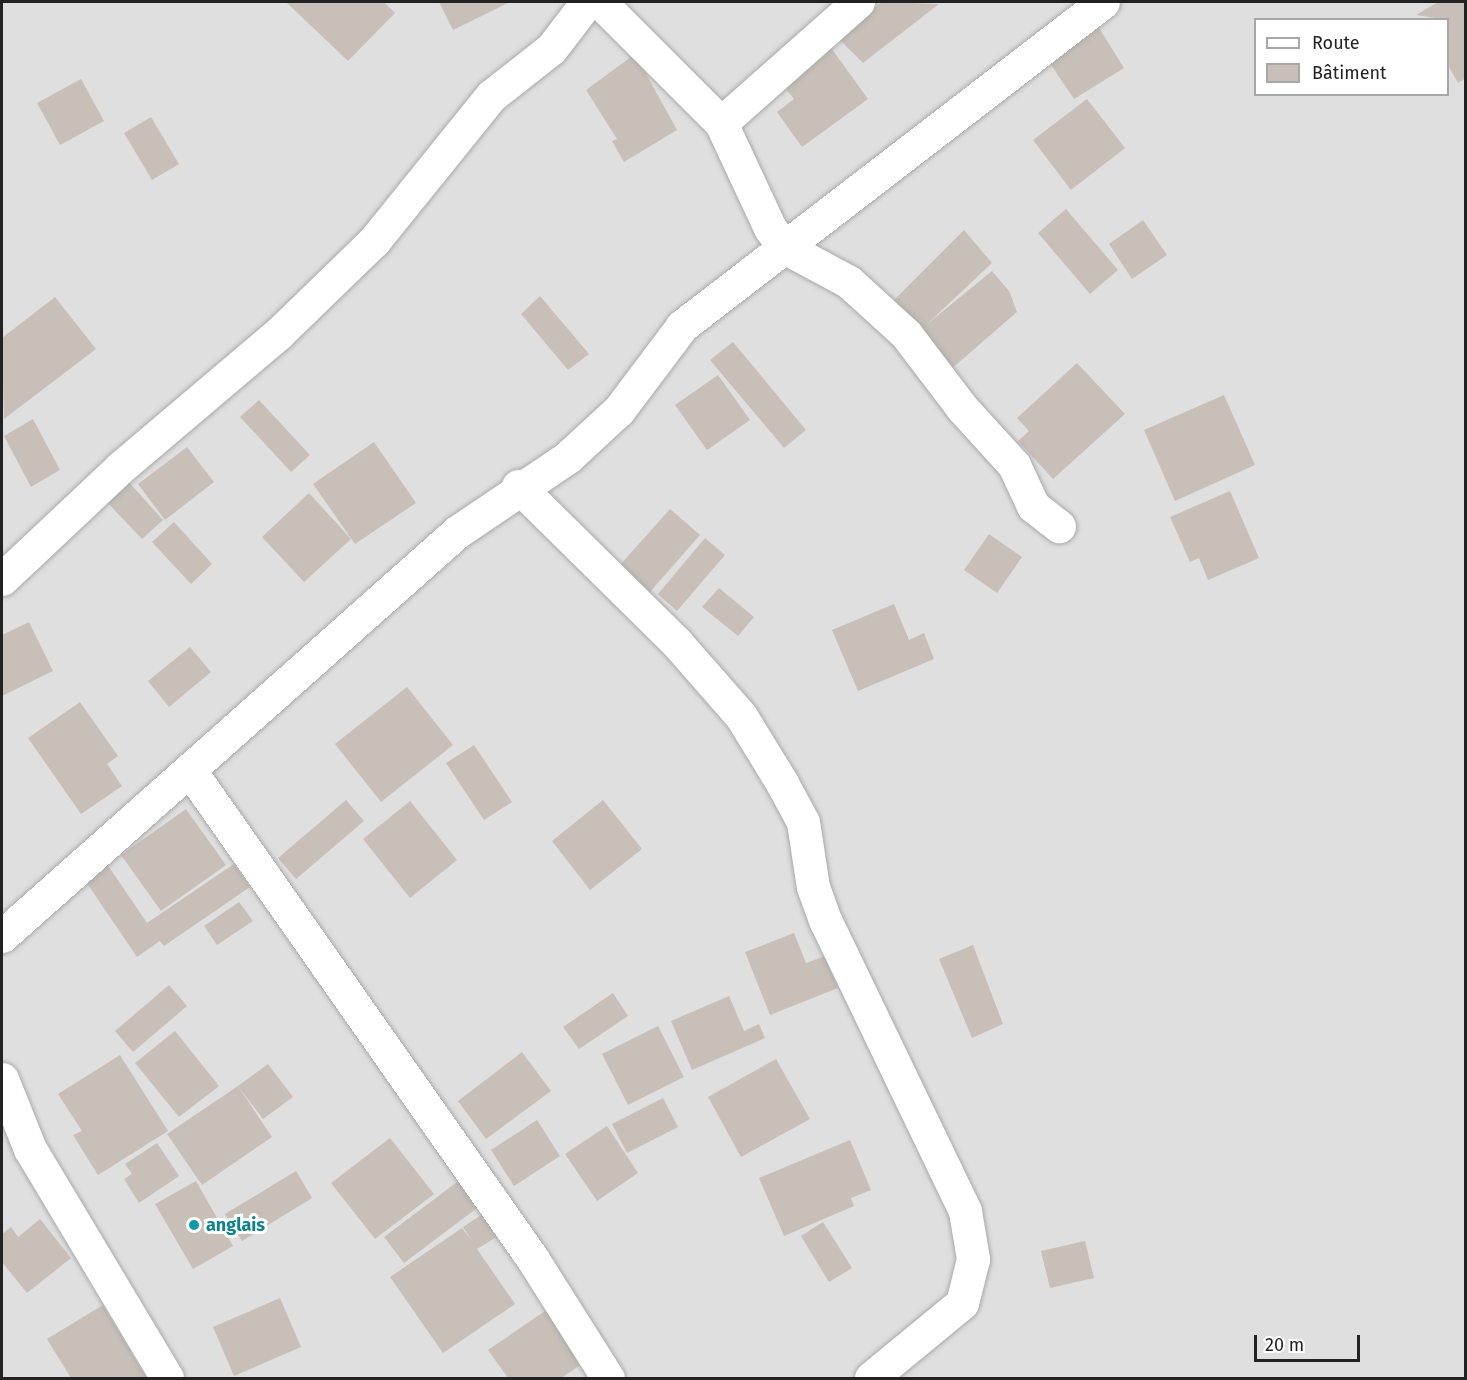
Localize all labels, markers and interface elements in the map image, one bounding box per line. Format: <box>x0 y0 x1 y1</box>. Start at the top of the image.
legend <box>1254 18 1449 96</box>
text: Route <box>1312 32 1360 54</box>
text: Bâtiment <box>1312 62 1387 84</box>
place label: anglais <box>206 1214 265 1236</box>
marker: anglais <box>187 1218 201 1232</box>
scale bar <box>1257 1323 1364 1361</box>
text: 20 m <box>1265 1334 1304 1356</box>

